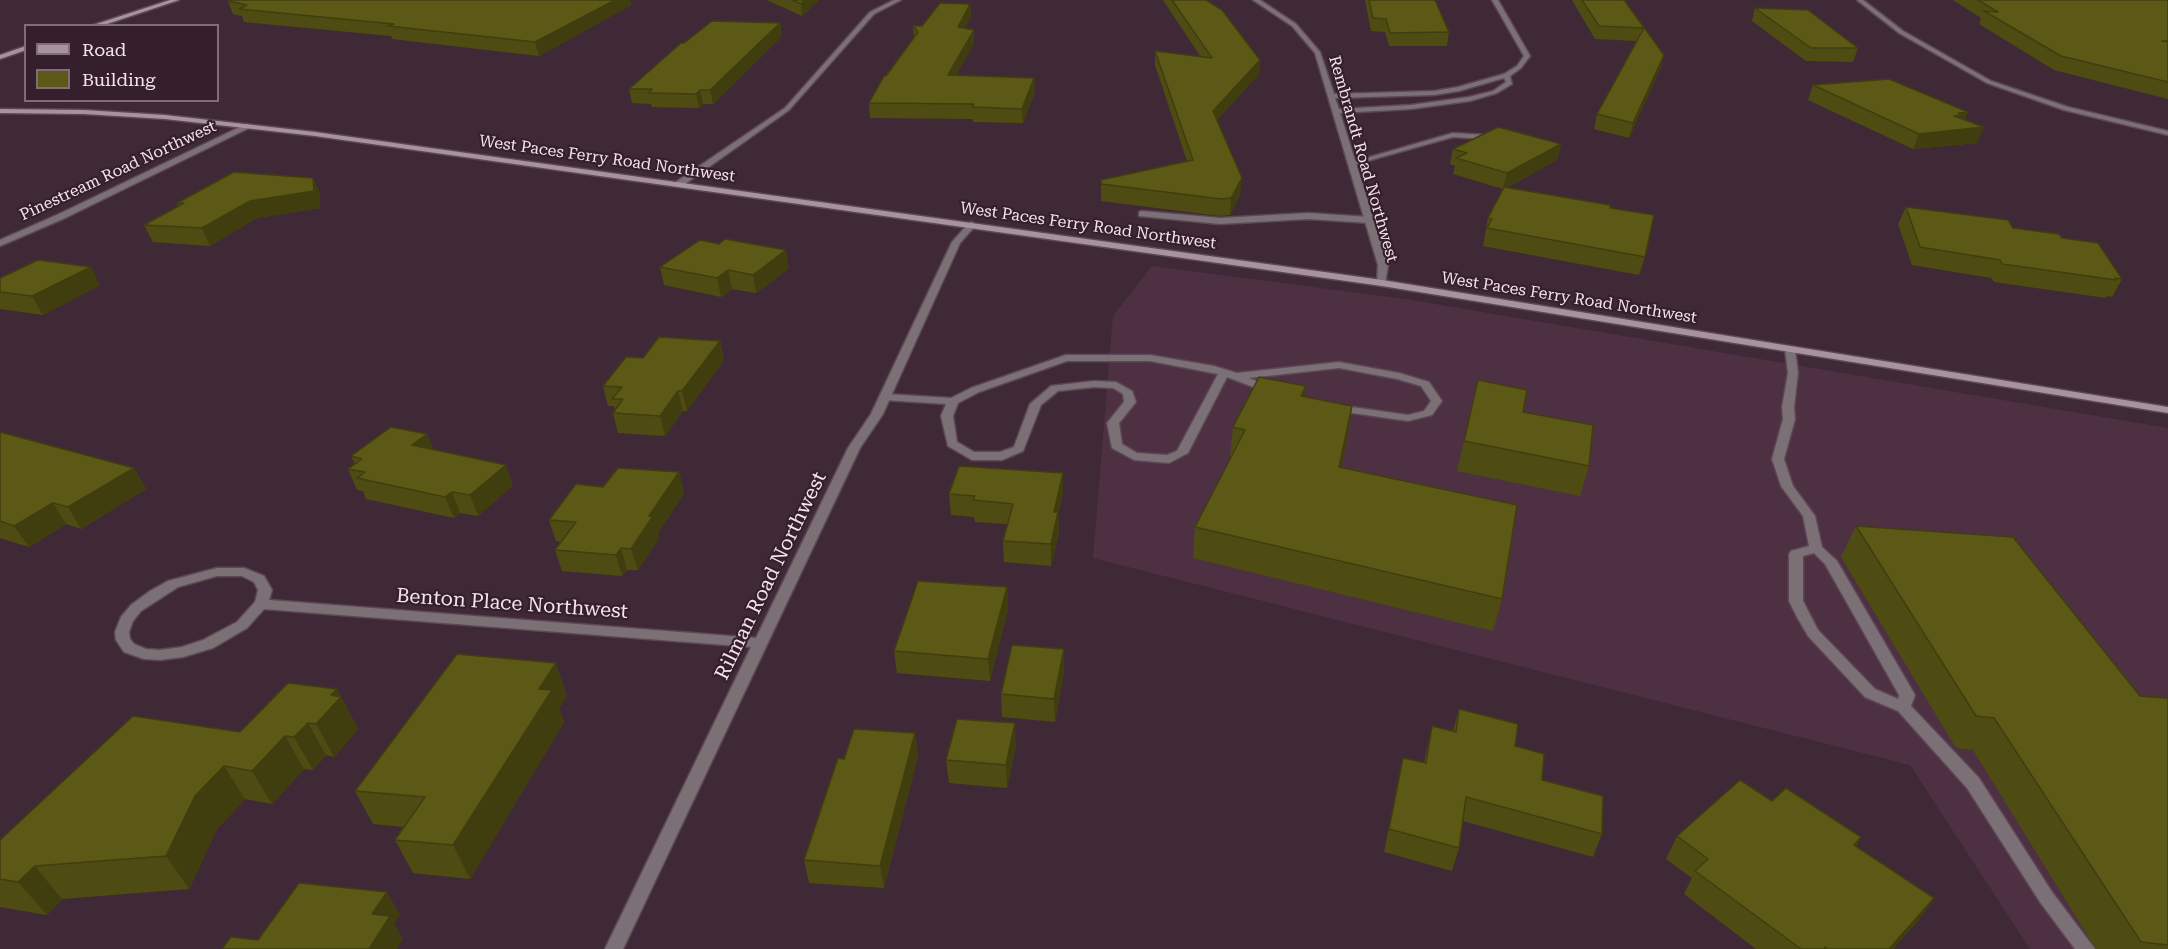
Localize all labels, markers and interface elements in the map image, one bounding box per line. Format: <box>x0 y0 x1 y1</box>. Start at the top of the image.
legend <box>24 24 219 102</box>
text: Road <box>82 39 126 60</box>
street label: Rembrandt Road Northwest <box>1324 53 1402 265</box>
text: Building <box>82 69 156 90</box>
street label: Pinestream Road Northwest <box>17 117 219 225</box>
street label: West Paces Ferry Road Northwest <box>478 132 736 186</box>
street label: West Paces Ferry Road Northwest <box>959 199 1217 253</box>
street label: West Paces Ferry Road Northwest <box>1440 268 1698 328</box>
street label: Rilman Road Northwest <box>710 468 832 684</box>
street label: Benton Place Northwest <box>395 584 629 624</box>

